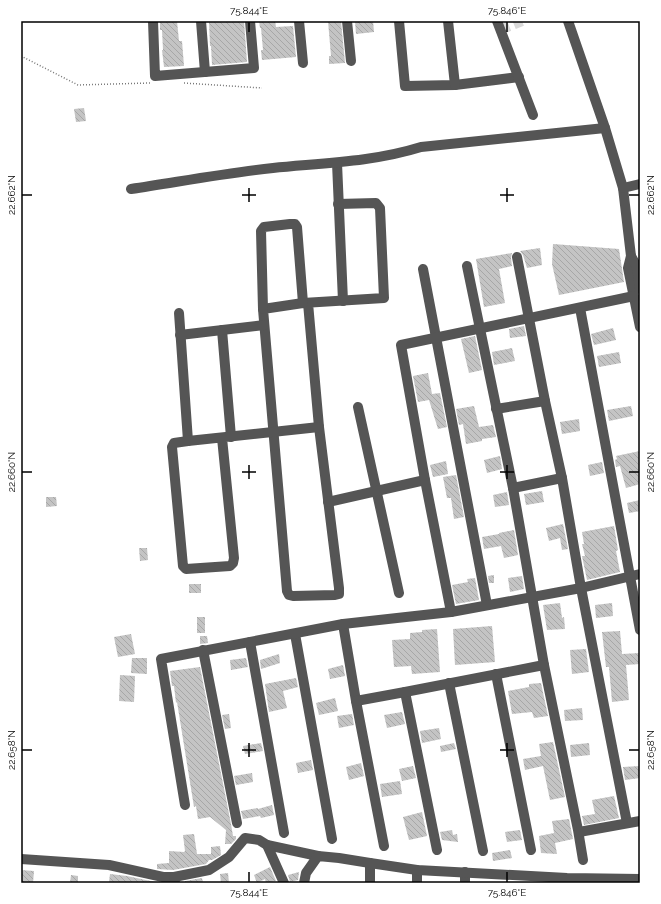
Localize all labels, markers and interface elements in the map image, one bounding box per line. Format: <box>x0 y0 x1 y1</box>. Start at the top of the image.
text: 75.844°E <box>230 5 268 16</box>
text: 75.846°E <box>488 5 526 16</box>
text: 22.662°N <box>6 175 17 215</box>
text: 22.662°N <box>645 175 656 215</box>
text: 22.660°N <box>6 452 17 492</box>
text: 22.660°N <box>645 452 656 492</box>
text: 22.658°N <box>6 730 17 770</box>
text: 22.658°N <box>645 730 656 770</box>
text: 75.844°E <box>230 887 268 898</box>
text: 75.846°E <box>488 887 526 898</box>

